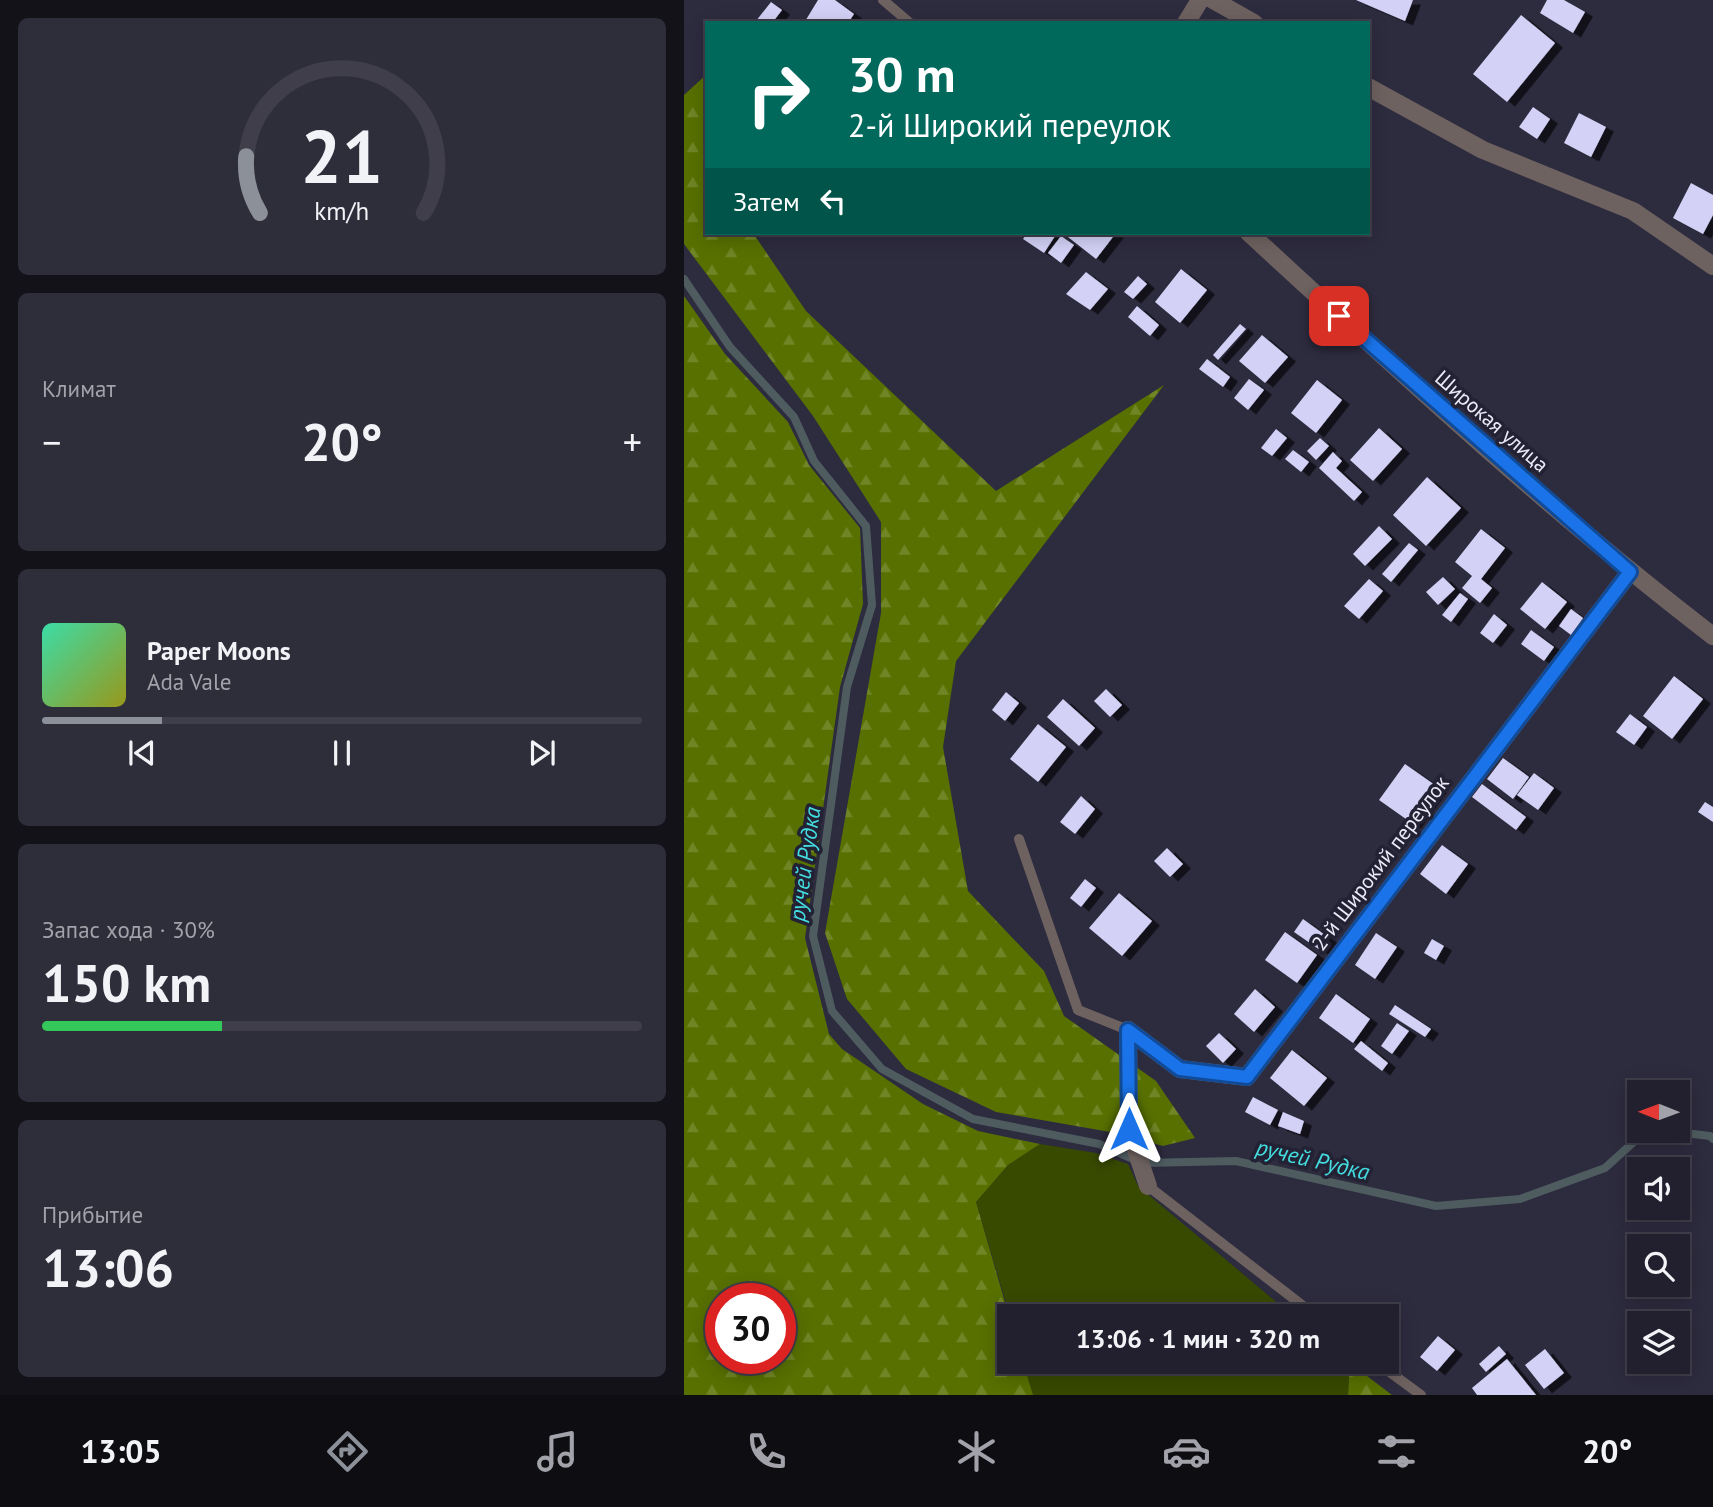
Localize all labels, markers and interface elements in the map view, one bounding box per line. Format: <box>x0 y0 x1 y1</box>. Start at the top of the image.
text: 30 m <box>848 42 955 106</box>
icon: right <box>733 49 824 140</box>
text: 2-й Широкий переулок <box>848 104 1171 146</box>
text: 21 <box>301 109 383 203</box>
icon: left <box>814 182 852 220</box>
text: Затем <box>733 185 800 218</box>
text: km/h <box>315 195 369 227</box>
pin <box>1309 286 1369 346</box>
icon: arrive <box>1320 297 1358 335</box>
street label: Широкая улица <box>1430 364 1554 478</box>
text: Климат <box>42 374 116 403</box>
text: 20° <box>301 408 383 475</box>
text: − <box>42 417 61 466</box>
text: + <box>623 417 642 466</box>
text: Paper Moons <box>147 634 291 667</box>
text: Ada Vale <box>147 667 231 696</box>
icon: previous <box>123 734 161 772</box>
icon: pause <box>323 734 361 772</box>
icon: next <box>523 734 561 772</box>
street label: 2-й Широкий переулок <box>1305 770 1455 956</box>
water label: ручей Рудка <box>781 805 826 924</box>
text: Запас хода · 30% <box>42 915 215 944</box>
text: 150 km <box>42 949 211 1016</box>
north arrow <box>1627 1080 1690 1143</box>
map controls <box>1627 1080 1690 1374</box>
position arrow <box>1092 1092 1166 1166</box>
water label: ручей Рудка <box>1253 1132 1372 1186</box>
button: sound <box>1627 1157 1690 1220</box>
text: Прибытие <box>42 1200 143 1229</box>
text: 13:06 <box>42 1234 174 1301</box>
button: search <box>1627 1234 1690 1297</box>
speed limit sign: 30 <box>705 1283 796 1374</box>
button: layers <box>1627 1311 1690 1374</box>
text: 13:06 · 1 мин · 320 m <box>1076 1322 1320 1355</box>
icon: directions <box>323 1427 372 1476</box>
icon: music <box>533 1427 582 1476</box>
icon: phone <box>742 1427 791 1476</box>
icon: climate <box>952 1427 1001 1476</box>
icon: car <box>1162 1427 1211 1476</box>
icon: filters <box>1372 1427 1421 1476</box>
text: 13:05 <box>80 1430 162 1472</box>
text: 20° <box>1582 1430 1633 1472</box>

